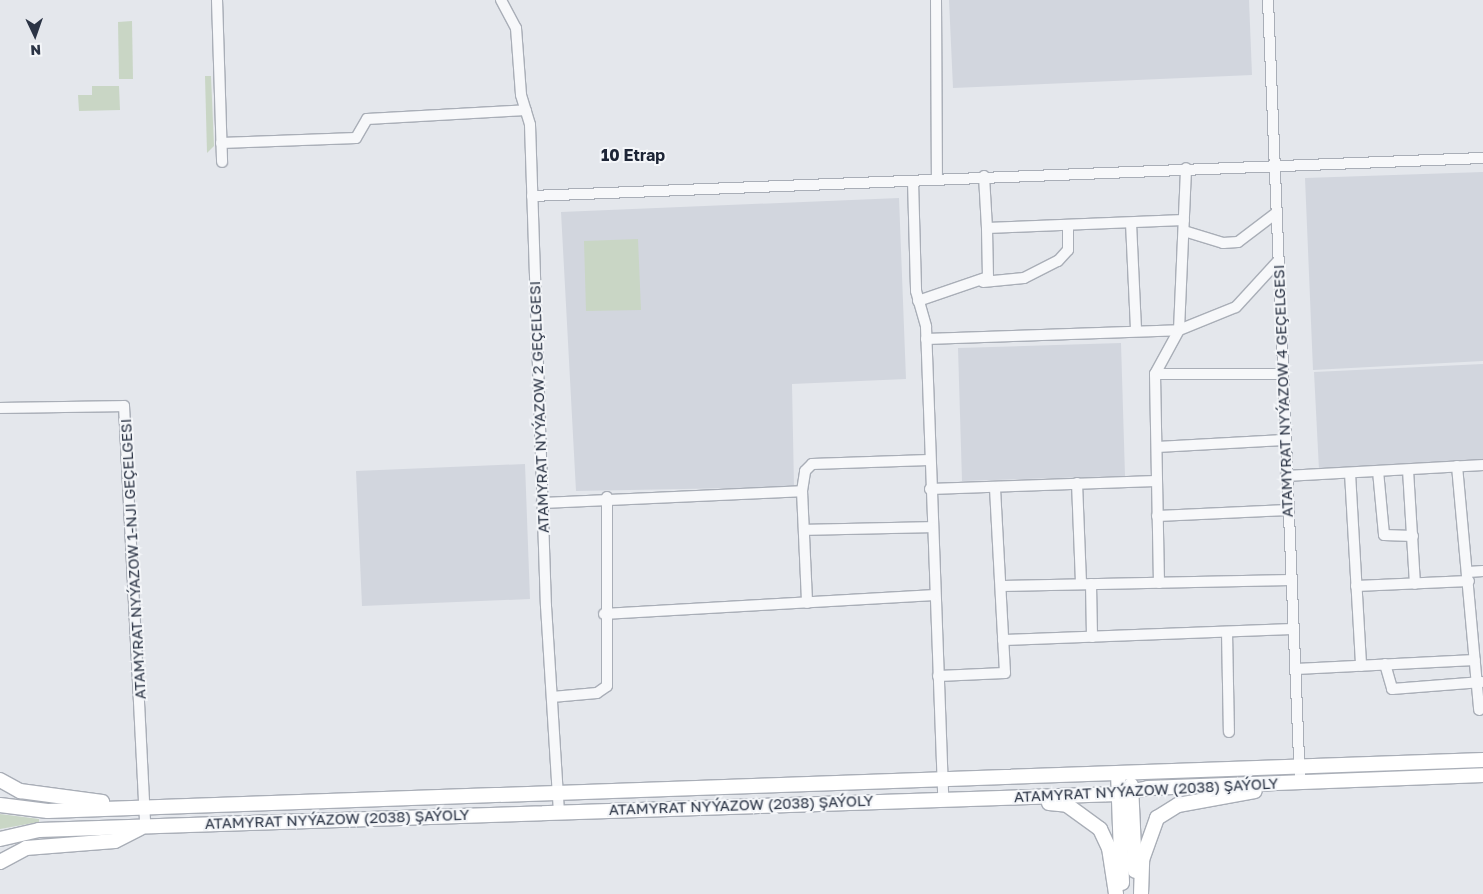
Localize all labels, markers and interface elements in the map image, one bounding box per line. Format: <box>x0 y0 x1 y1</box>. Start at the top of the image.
north arrow <box>10 10 60 60</box>
text: N <box>30 42 42 59</box>
district label: 10 Etrap <box>601 145 665 165</box>
street label: ATAMYRAT NYÝAZOW 4 GEÇELGESI <box>1270 264 1296 518</box>
street label: ATAMYRAT NYÝAZOW 2 GEÇELGESI <box>526 281 552 533</box>
street label: ATAMYRAT NYÝAZOW 1-NJI GEÇELGESI <box>117 418 149 700</box>
street label: ATAMYRAT NYÝAZOW (2038) ŞAÝOLY <box>1013 774 1279 806</box>
street label: ATAMYRAT NYÝAZOW (2038) ŞAÝOLY <box>608 791 874 819</box>
street label: ATAMYRAT NYÝAZOW (2038) ŞAÝOLY <box>204 805 470 833</box>

